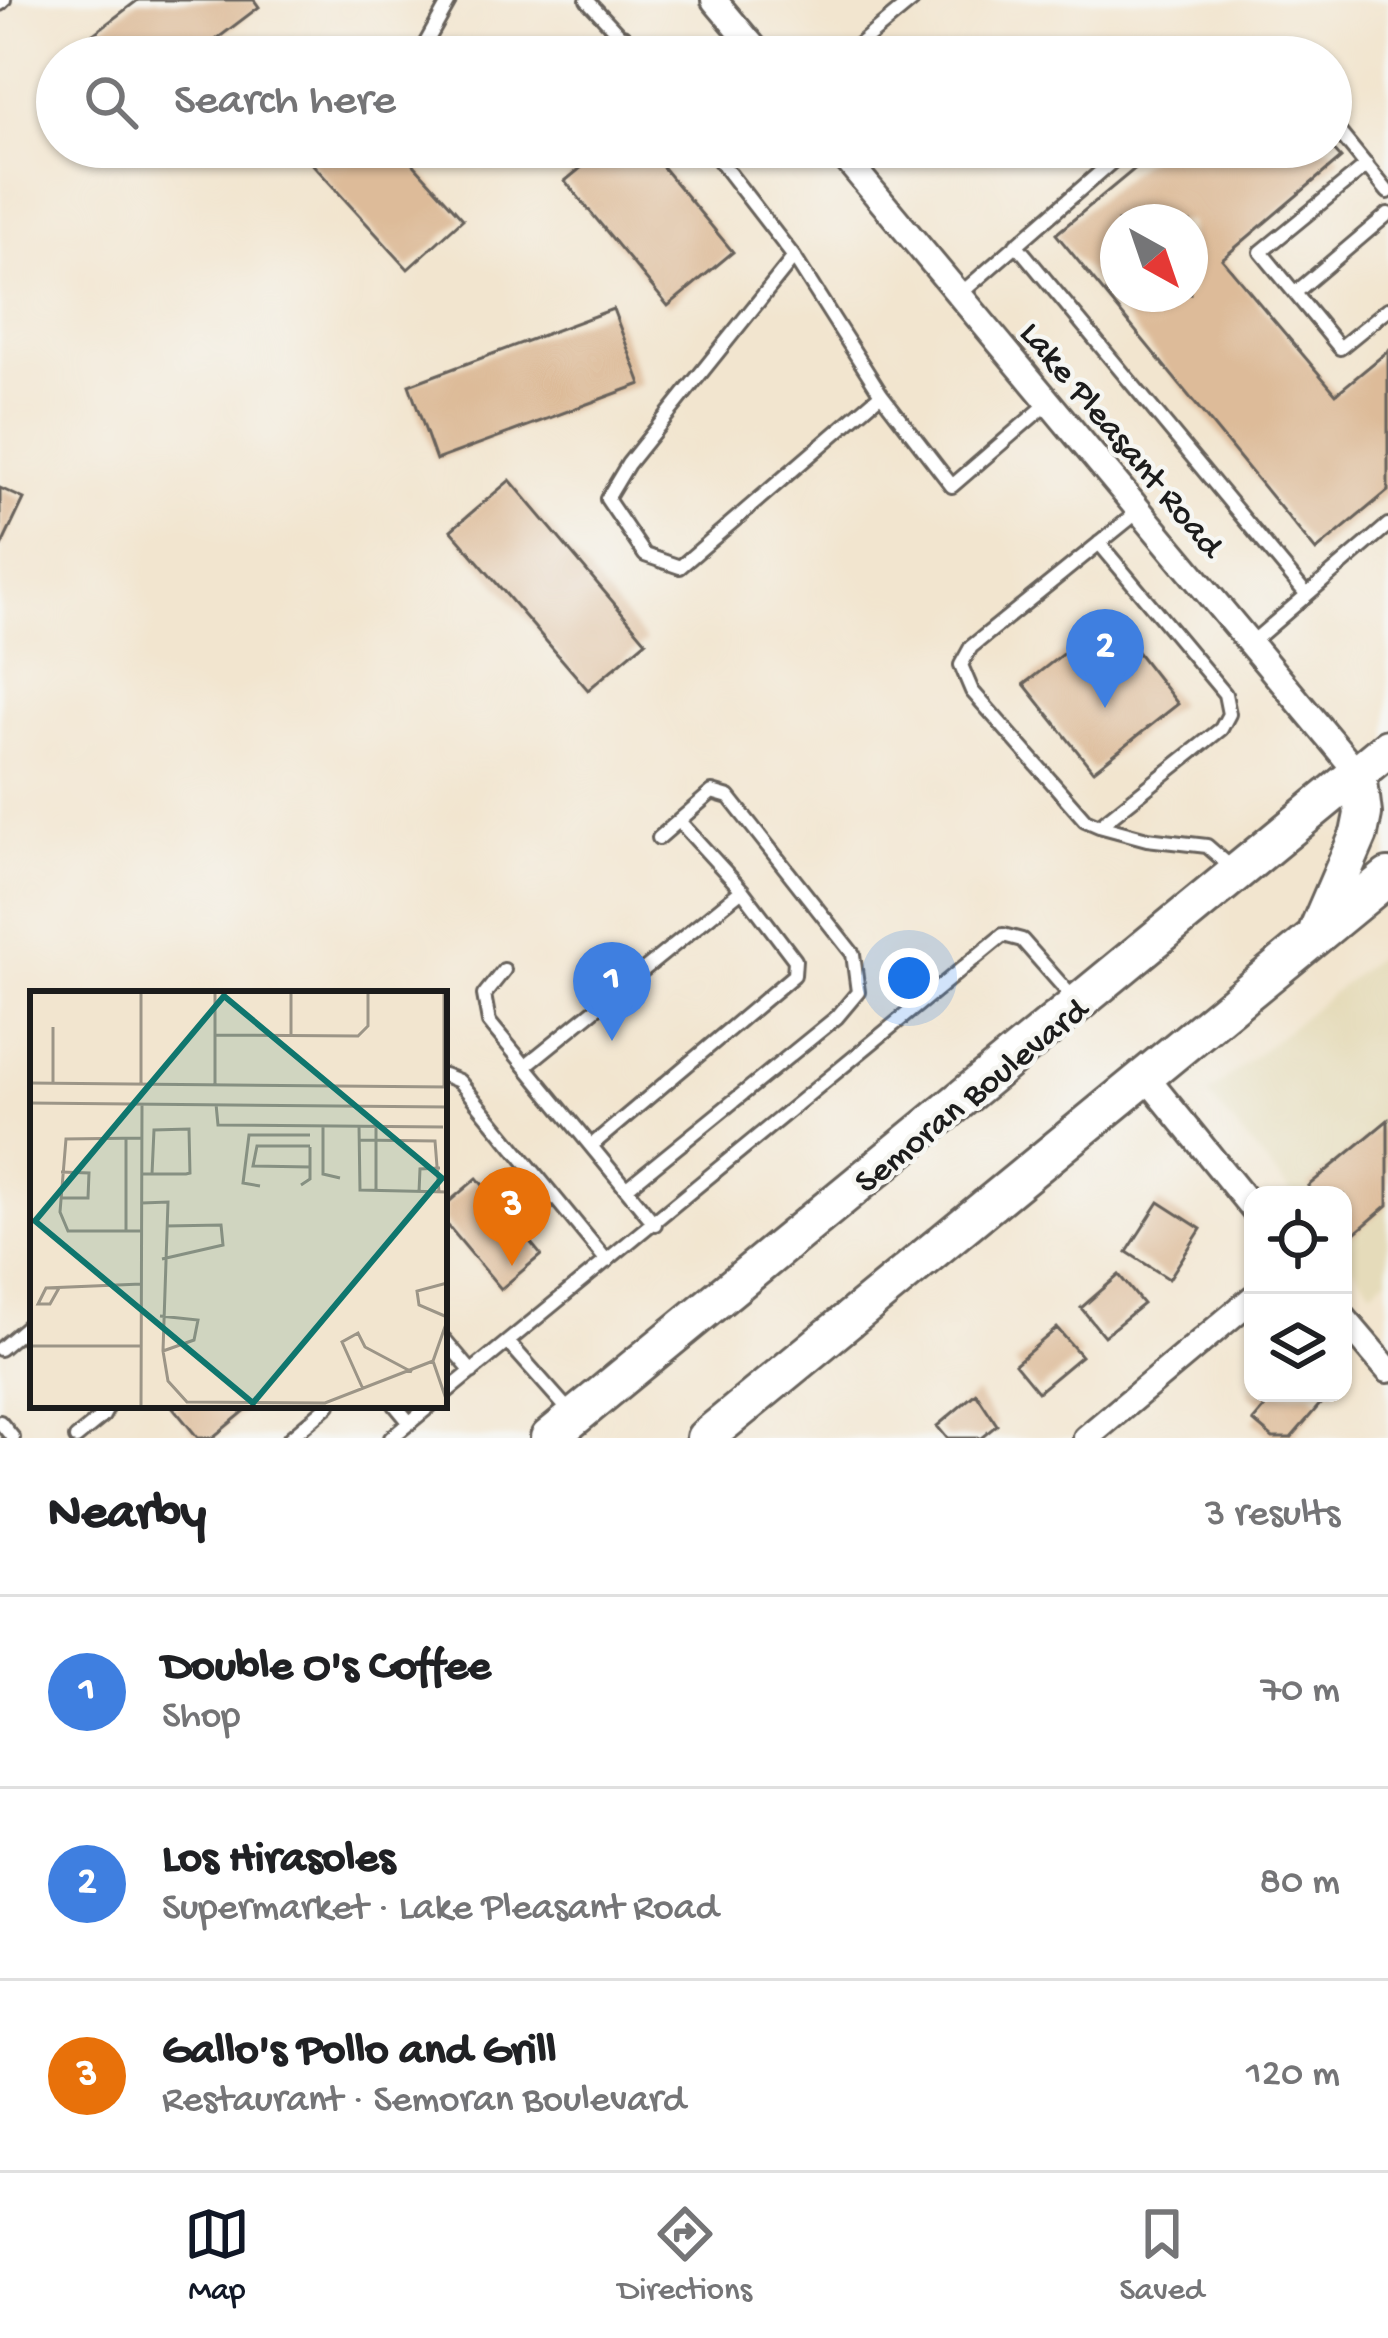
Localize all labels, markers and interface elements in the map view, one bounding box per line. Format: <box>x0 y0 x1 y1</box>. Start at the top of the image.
search box <box>36 36 1352 168</box>
icon: search <box>78 69 144 135</box>
text: Search here <box>174 76 396 129</box>
north arrow <box>1100 204 1208 312</box>
street label: Lake Pleasant Road <box>1008 314 1232 570</box>
pin: 2 <box>1066 609 1144 708</box>
pin: 1 <box>573 942 651 1041</box>
your location <box>879 948 939 1008</box>
street label: Semoran Boulevard <box>848 989 1101 1205</box>
inset map <box>30 991 447 1408</box>
pin: 3 <box>473 1167 551 1266</box>
map controls <box>1244 1186 1352 1402</box>
button: locate <box>1244 1186 1352 1294</box>
button: layers <box>1244 1294 1352 1402</box>
text: Nearby <box>48 1486 206 1546</box>
text: 3 results <box>1205 1493 1340 1539</box>
text: Double O's Coffee <box>162 1642 491 1695</box>
text: 1 <box>79 1669 95 1715</box>
text: 70 m <box>1261 1669 1340 1715</box>
text: Shop <box>162 1695 240 1741</box>
text: Los Hirasoles <box>162 1834 395 1887</box>
text: 2 <box>77 1861 97 1907</box>
text: 80 m <box>1260 1861 1340 1907</box>
text: Supermarket · Lake Pleasant Road <box>162 1887 718 1933</box>
text: Gallo's Pollo and Grill <box>162 2026 557 2079</box>
text: 3 <box>77 2053 97 2099</box>
text: 120 m <box>1246 2053 1340 2099</box>
text: Restaurant · Semoran Boulevard <box>162 2079 686 2125</box>
tab: Map <box>184 2201 250 2311</box>
tab: Directions <box>618 2201 752 2311</box>
tab: Saved <box>1120 2201 1204 2311</box>

